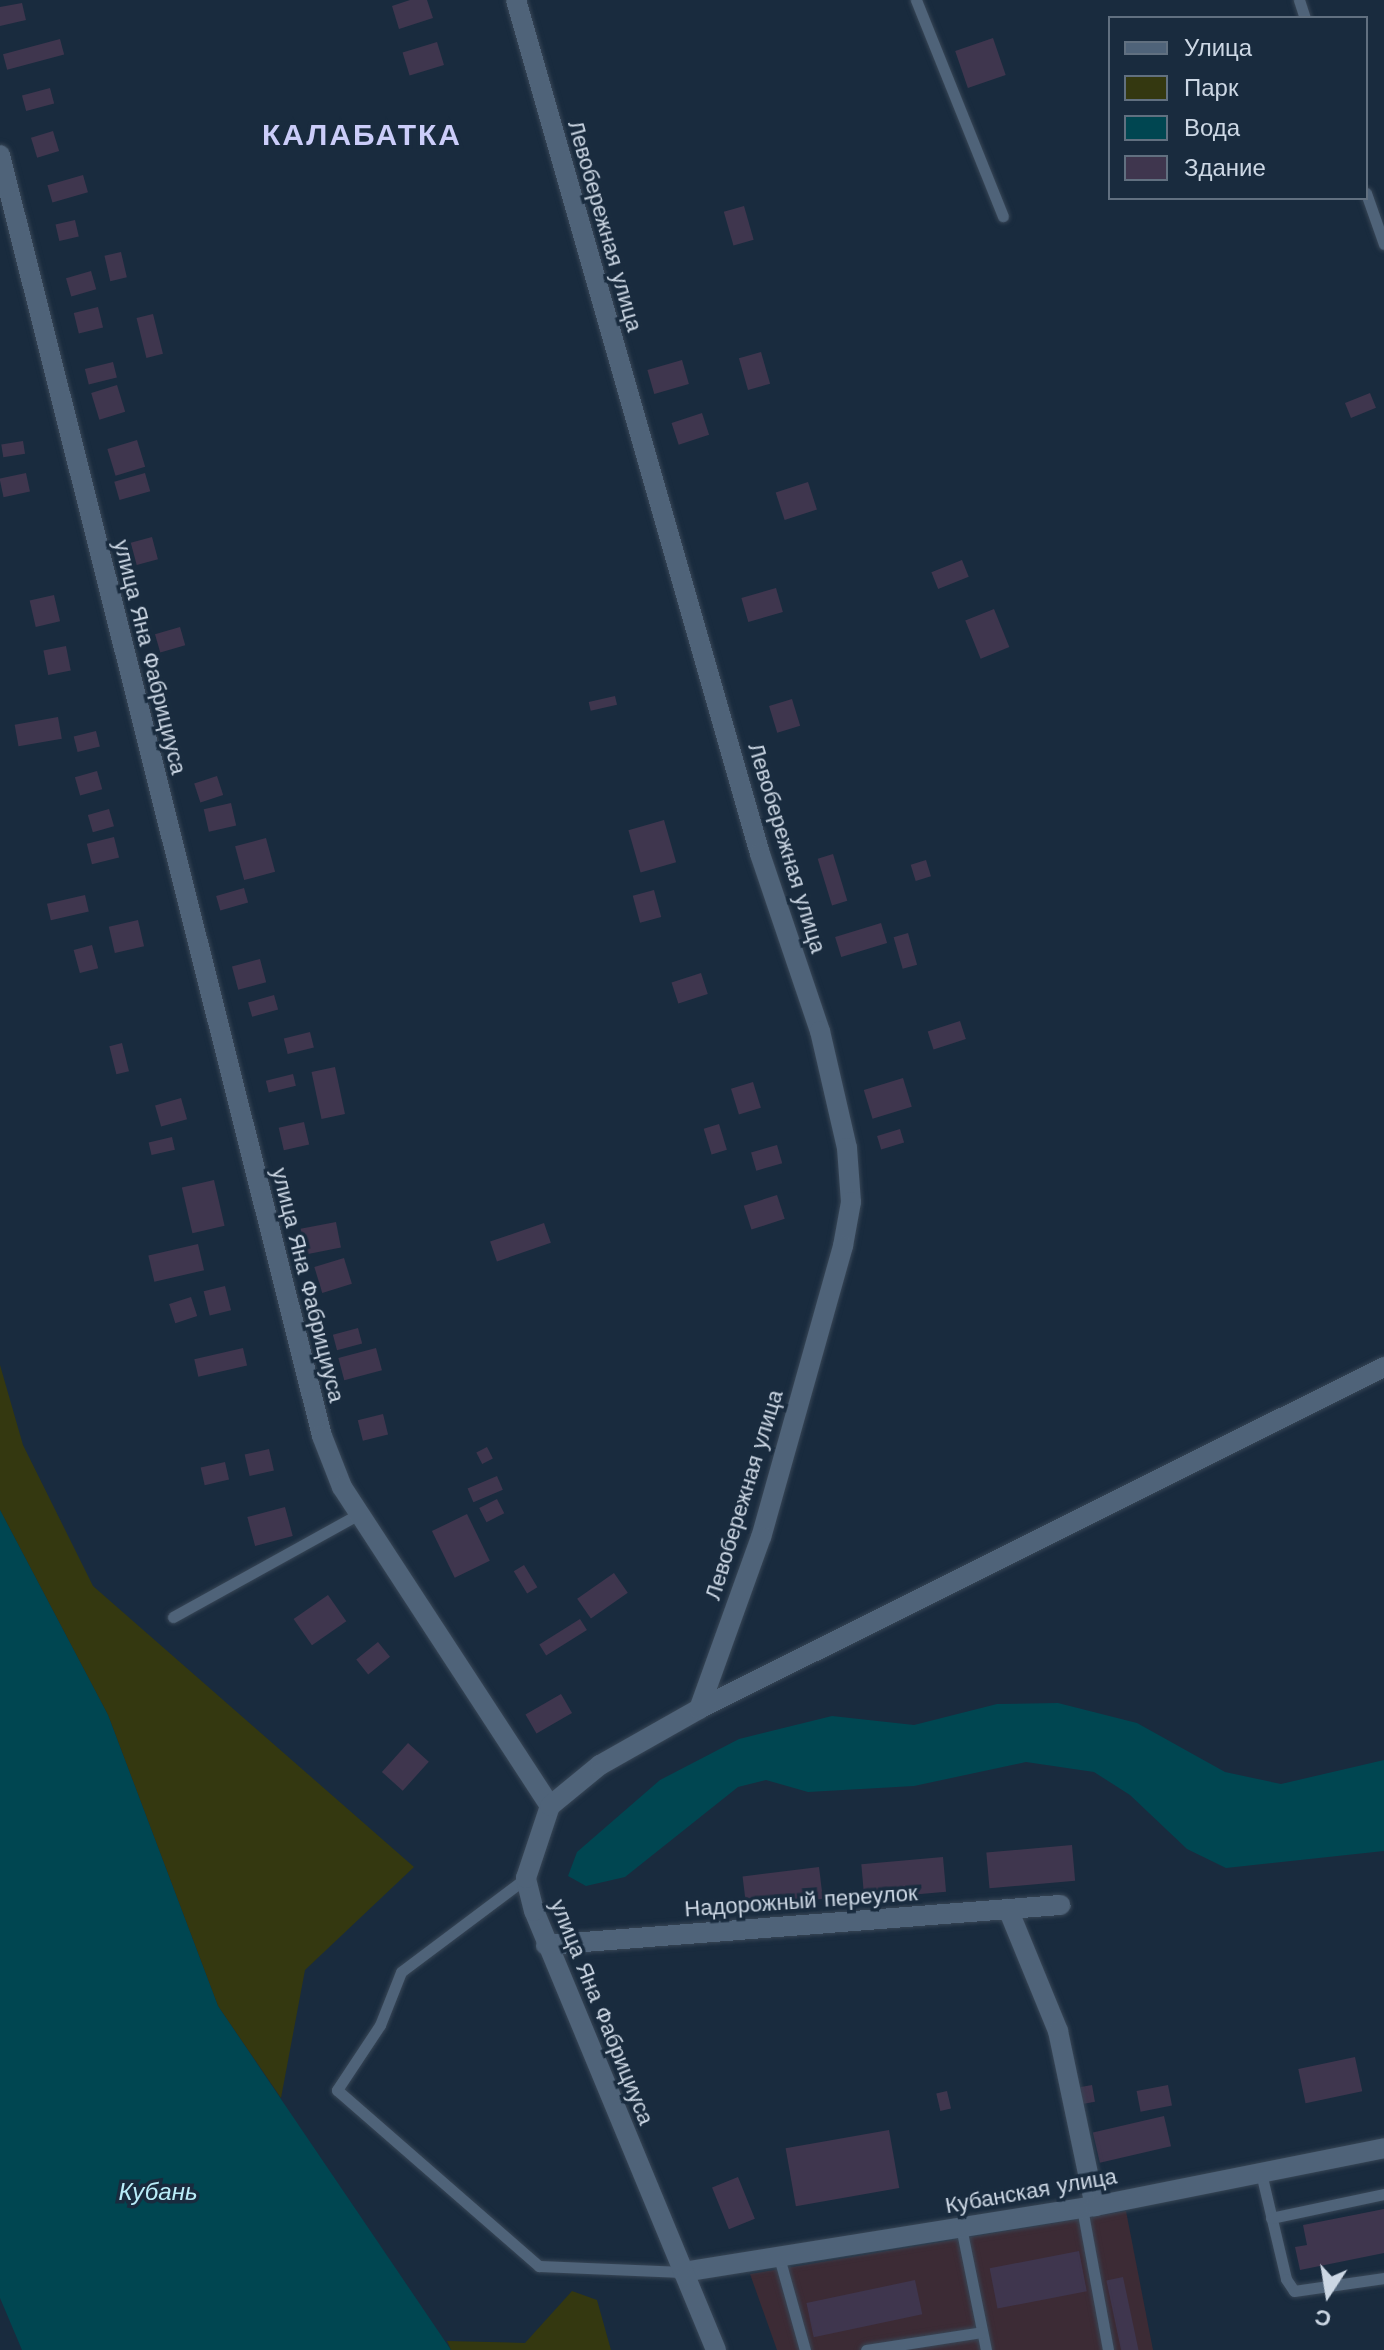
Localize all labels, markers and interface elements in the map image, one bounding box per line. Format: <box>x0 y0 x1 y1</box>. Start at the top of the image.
legend <box>1108 16 1368 200</box>
text: Улица <box>1184 34 1252 62</box>
text: Парк <box>1184 74 1238 102</box>
text: Вода <box>1184 114 1240 142</box>
district label: КАЛАБАТКА <box>262 117 462 153</box>
street label: Левобережная улица <box>562 118 648 334</box>
text: Здание <box>1184 154 1266 182</box>
street label: улица Яна Фабрициуса <box>108 537 192 777</box>
street label: Левобережная улица <box>742 740 832 956</box>
street label: улица Яна Фабрициуса <box>266 1165 350 1405</box>
street label: Левобережная улица <box>699 1387 789 1603</box>
street label: Надорожный переулок <box>684 1880 918 1922</box>
street label: улица Яна Фабрициуса <box>545 1895 659 2129</box>
street label: Кубанская улица <box>943 2163 1119 2219</box>
water label: Кубань <box>118 2179 198 2207</box>
north arrow <box>1288 2254 1368 2334</box>
text: С <box>1313 2304 1333 2332</box>

